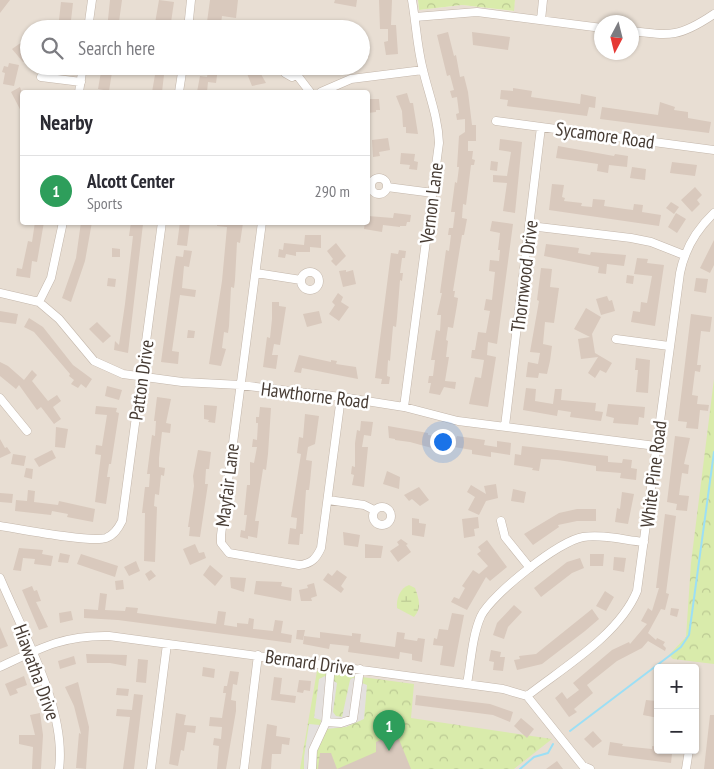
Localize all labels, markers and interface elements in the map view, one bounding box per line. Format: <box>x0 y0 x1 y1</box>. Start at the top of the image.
north arrow <box>594 15 639 60</box>
search box <box>20 20 370 75</box>
icon: search <box>38 34 66 62</box>
text: Search here <box>78 36 155 60</box>
text: Nearby <box>40 109 93 136</box>
street label: Sycamore Road <box>554 116 656 154</box>
street label: Vernon Lane <box>414 161 448 246</box>
text: Alcott Center <box>87 169 175 193</box>
text: 1 <box>52 181 60 201</box>
text: 290 m <box>315 181 350 201</box>
text: Sports <box>87 193 122 213</box>
street label: Thornwood Drive <box>505 218 543 333</box>
street label: Patton Drive <box>123 338 159 422</box>
street label: Hawthorne Road <box>260 376 370 414</box>
street label: White Pine Road <box>635 419 671 529</box>
your location <box>430 429 456 455</box>
street label: Mayfair Lane <box>210 442 244 528</box>
street label: Hiawatha Drive <box>9 621 66 723</box>
street label: Bernard Drive <box>264 644 356 680</box>
map controls <box>654 664 699 754</box>
button: + <box>654 664 699 709</box>
button: − <box>654 709 699 754</box>
pin: 1 <box>373 710 405 751</box>

